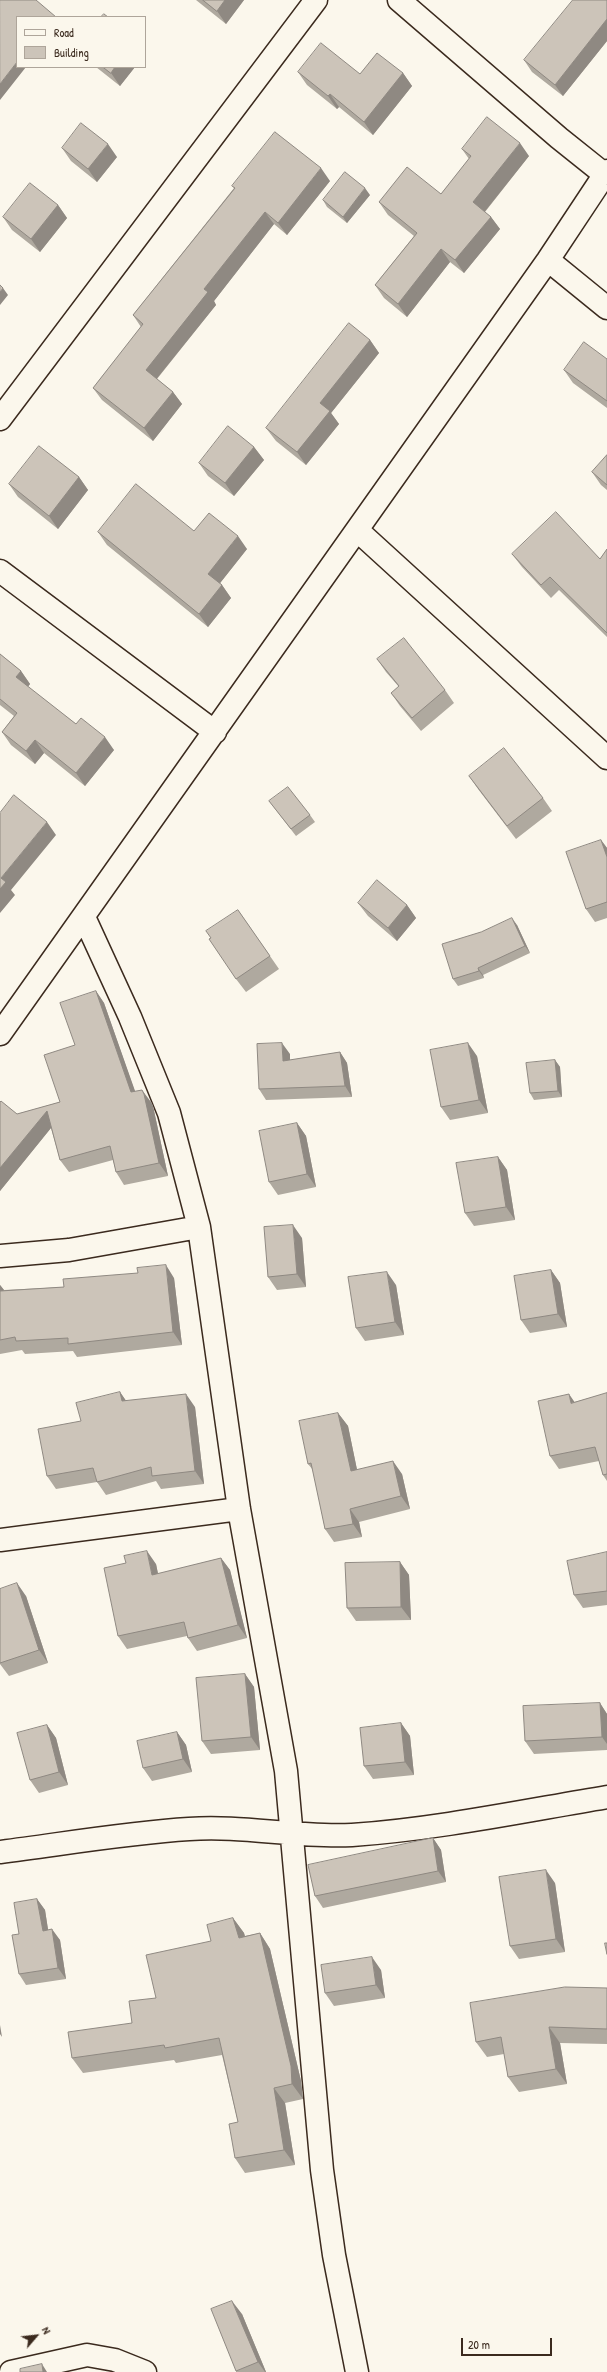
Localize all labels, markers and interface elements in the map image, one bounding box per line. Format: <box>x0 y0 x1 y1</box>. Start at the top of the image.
legend <box>16 16 146 68</box>
text: Road <box>54 24 74 41</box>
text: Building <box>54 44 89 61</box>
north arrow <box>16 2316 56 2356</box>
text: N <box>39 2324 54 2336</box>
scale bar <box>463 2330 554 2356</box>
text: 20 m <box>468 2336 490 2353</box>

